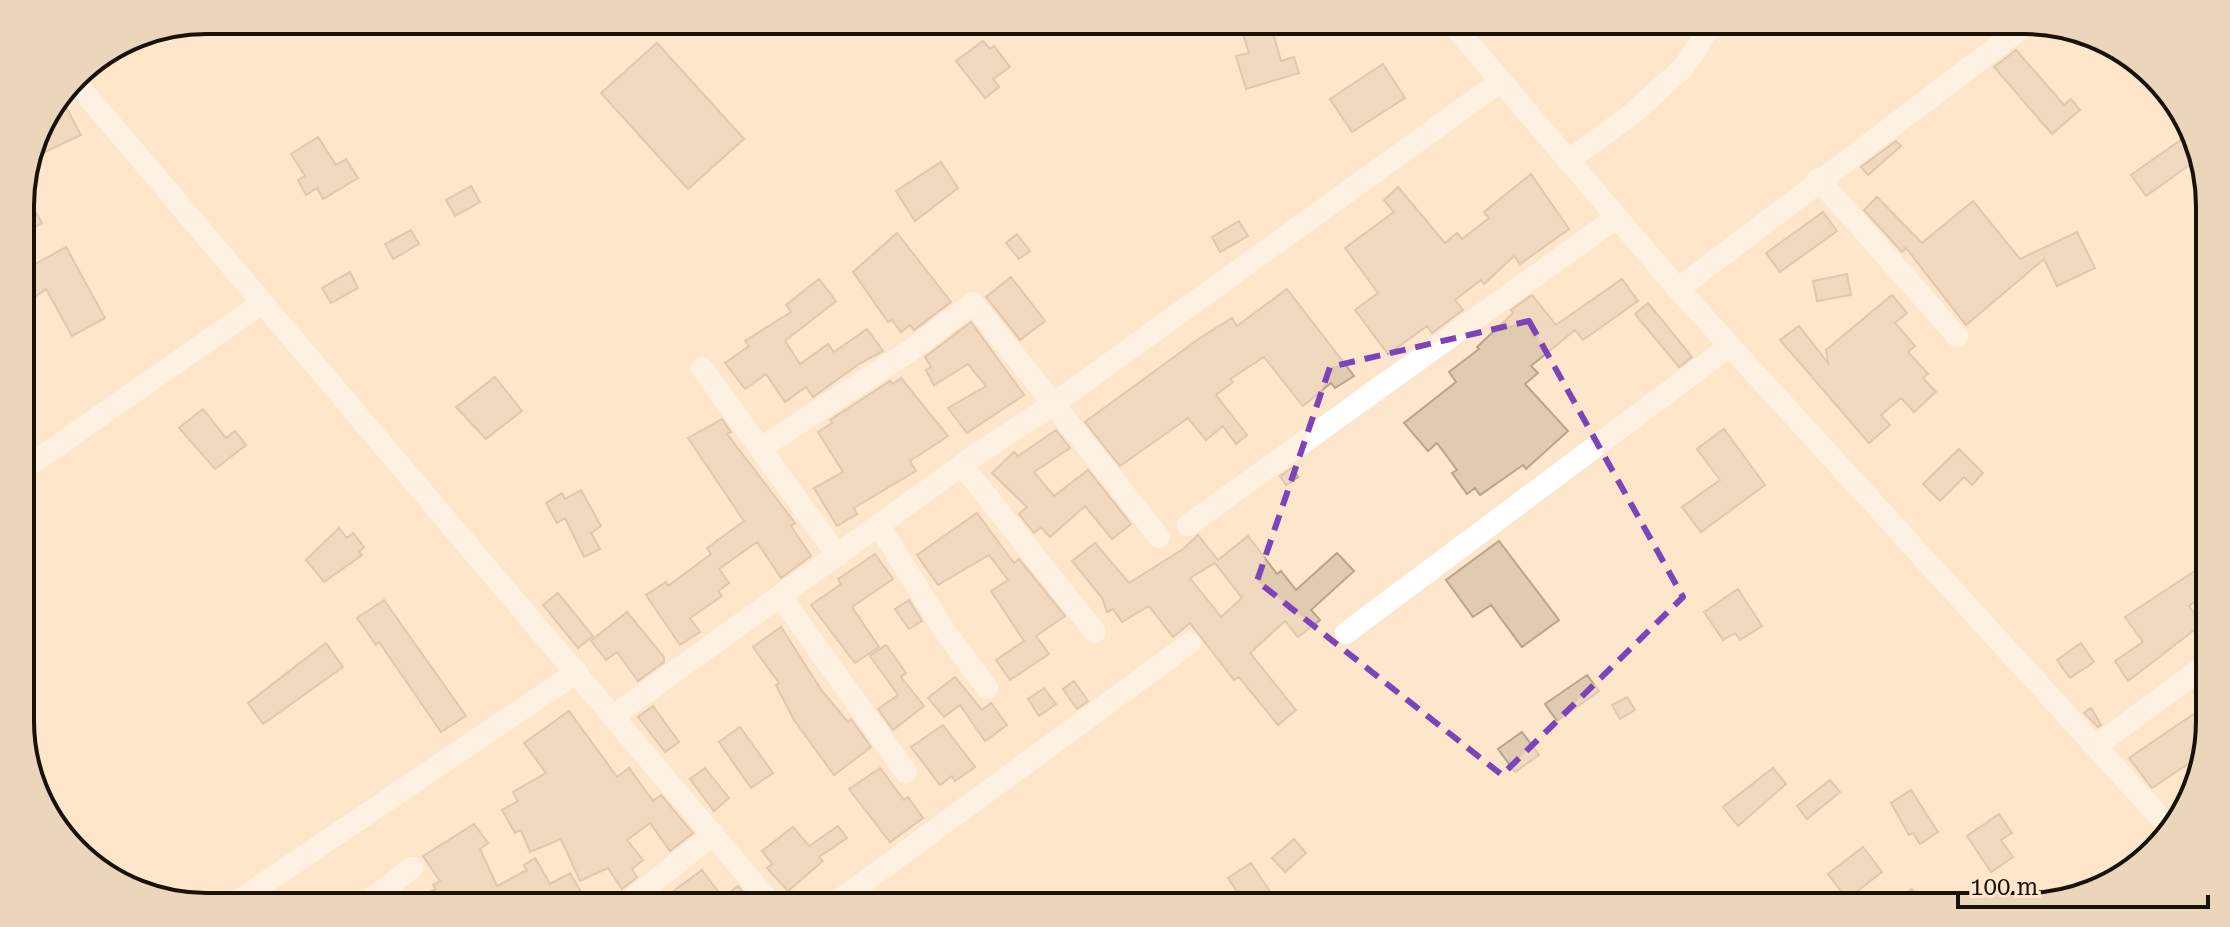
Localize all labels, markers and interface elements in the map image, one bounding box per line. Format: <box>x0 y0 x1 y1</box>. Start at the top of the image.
scale bar <box>1958 859 2208 909</box>
text: 100 m <box>1970 873 2038 901</box>

